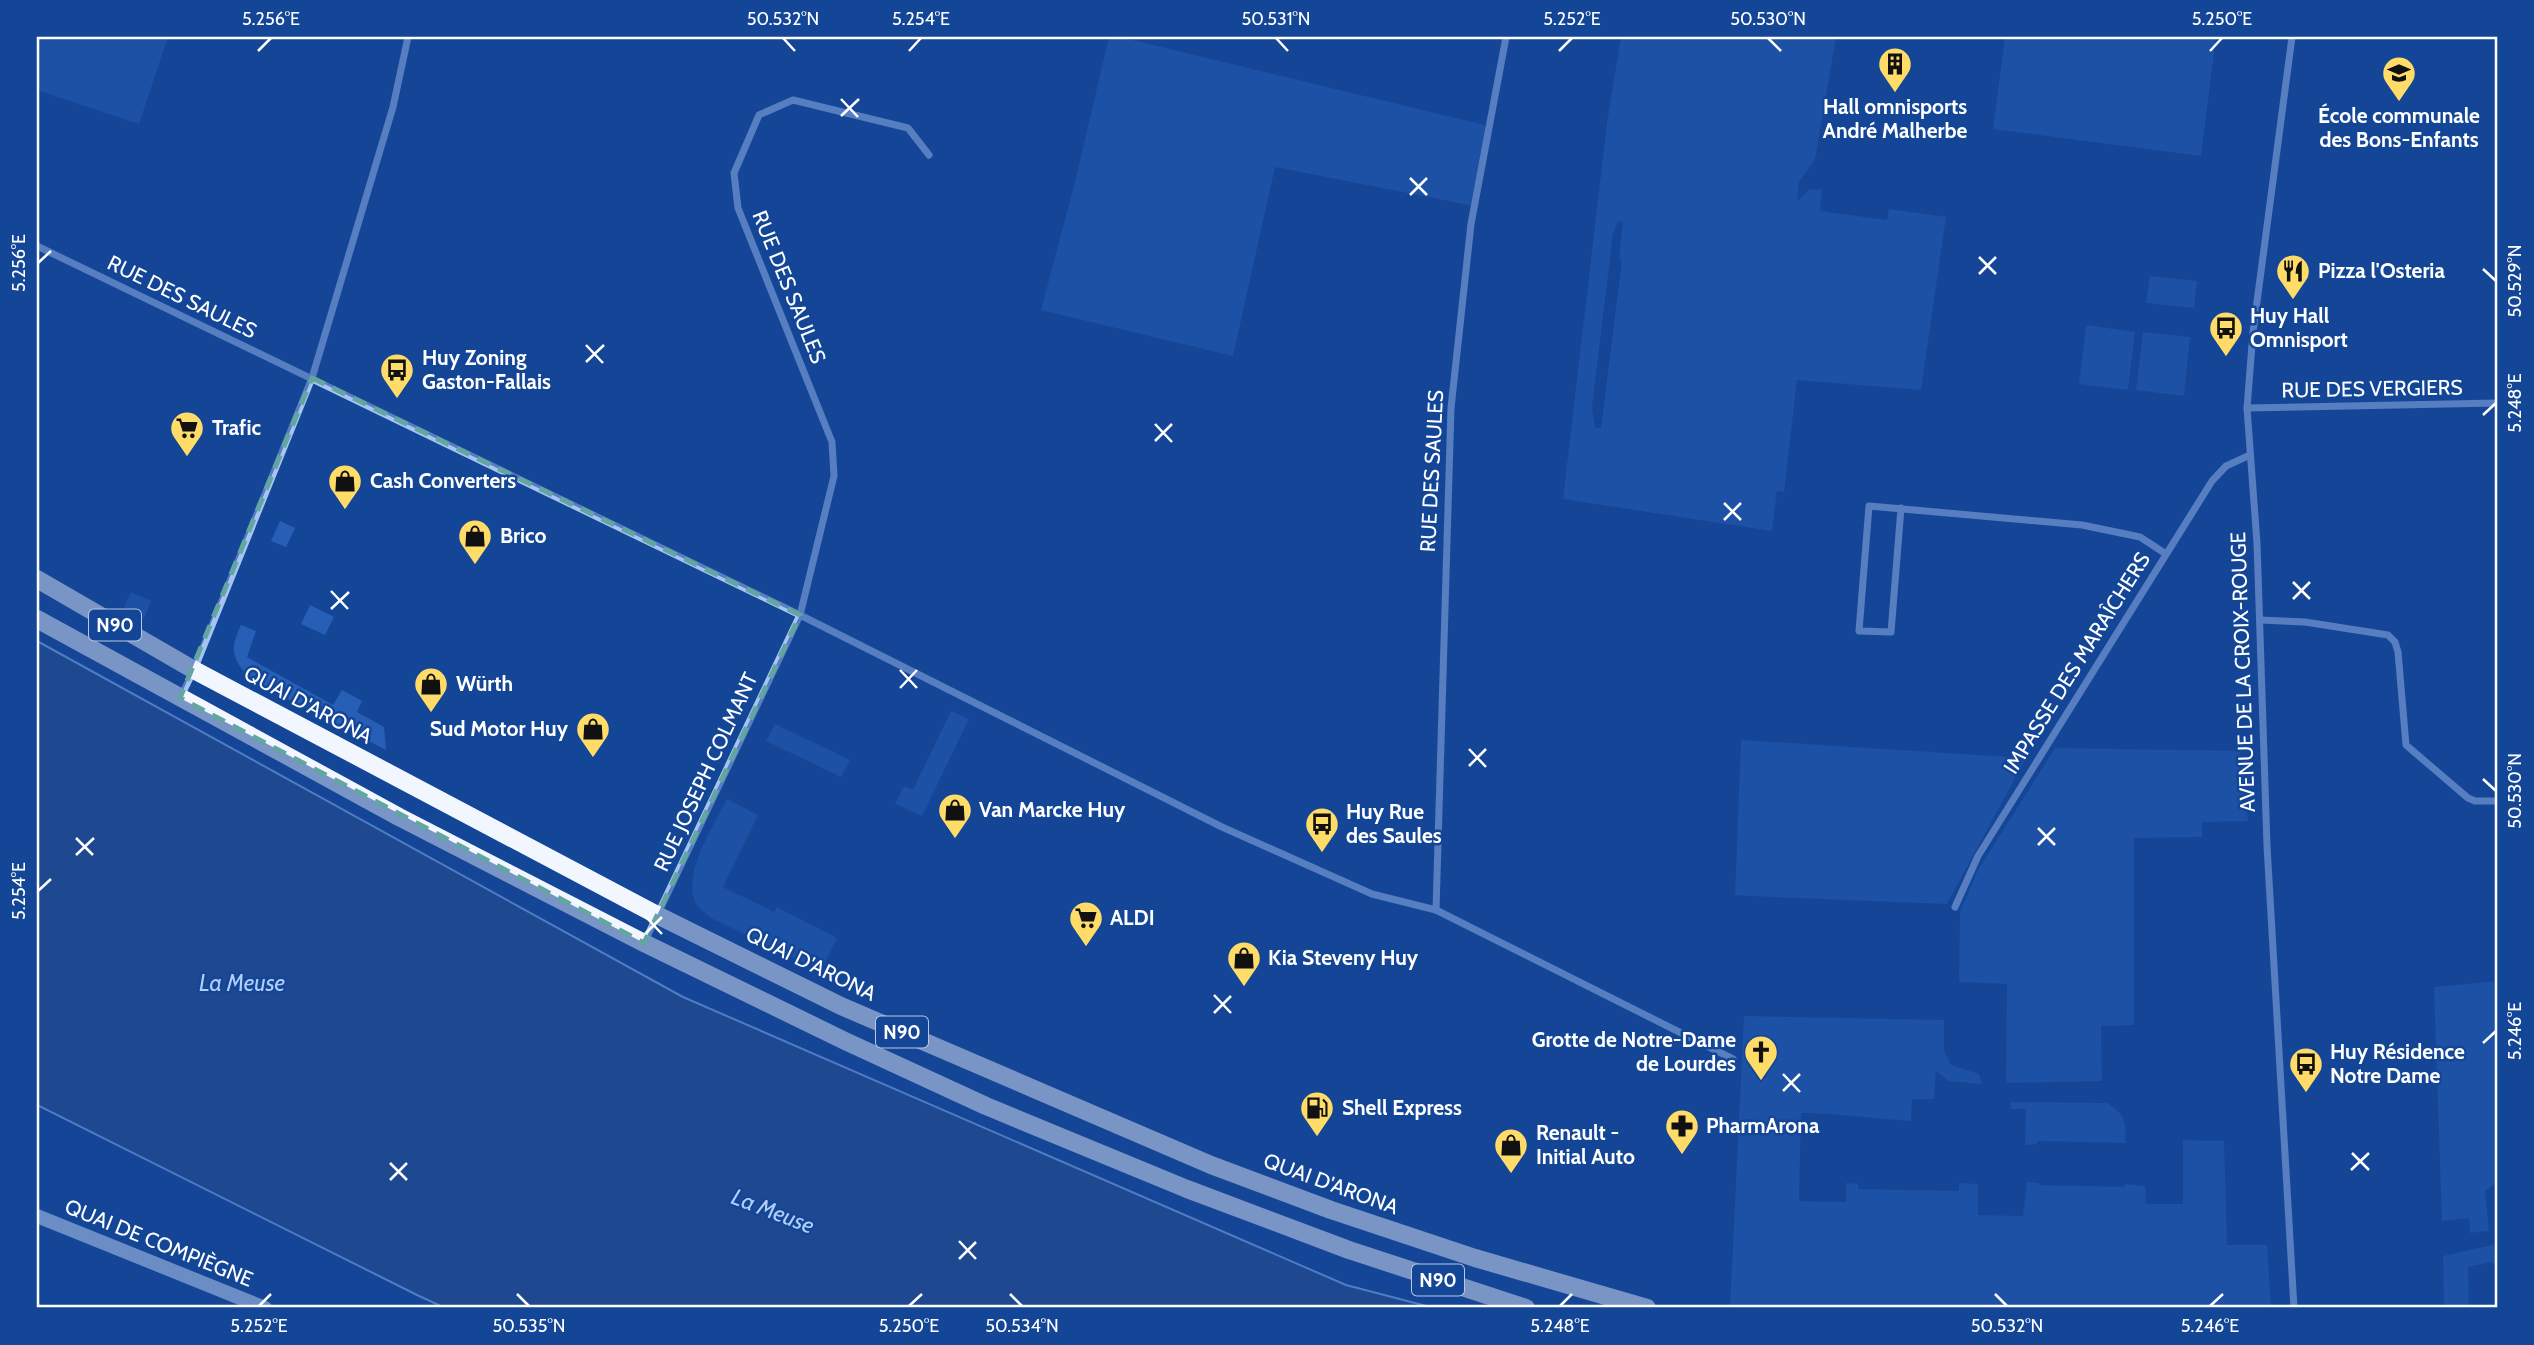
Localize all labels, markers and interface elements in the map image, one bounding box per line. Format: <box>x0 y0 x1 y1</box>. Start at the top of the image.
text: 5.256°E <box>242 8 300 30</box>
text: 50.532°N <box>747 8 819 30</box>
text: 5.254°E <box>892 8 950 30</box>
text: 50.531°N <box>1242 8 1310 30</box>
text: 5.252°E <box>1543 8 1601 30</box>
text: 50.530°N <box>1730 8 1806 30</box>
text: 5.250°E <box>2192 8 2252 30</box>
building icon: Hall omnisports André Malherbe <box>1876 45 1914 94</box>
school or university icon: École communale des Bons-Enfants <box>2380 54 2418 103</box>
place label: Hall omnisports André Malherbe <box>1823 94 1967 143</box>
place label: École communale des Bons-Enfants <box>2318 103 2480 152</box>
street label: RUE DES SAULES <box>747 207 832 367</box>
text: 5.256°E <box>8 234 30 292</box>
text: 50.529°N <box>2504 244 2526 318</box>
street label: RUE DES SAULES <box>104 250 261 343</box>
restaurant icon: Pizza l'Osteria <box>2274 252 2312 301</box>
place label: Pizza l'Osteria <box>2318 258 2445 283</box>
place label: Huy Hall Omnisport <box>2250 303 2348 352</box>
bus stop icon: Huy Hall Omnisport <box>2207 309 2245 358</box>
place label: Huy Zoning Gaston-Fallais <box>422 345 551 394</box>
bus stop icon: Huy Zoning Gaston-Fallais <box>378 351 416 400</box>
text: 5.248°E <box>2504 373 2526 433</box>
street label: RUE DES VERGIERS <box>2281 374 2463 403</box>
street label: RUE DES SAULES <box>1415 389 1448 553</box>
supermarket icon: Trafic <box>168 409 206 458</box>
place label: Trafic <box>212 415 261 440</box>
shop icon: Cash Converters <box>326 462 364 511</box>
place label: Cash Converters <box>370 468 516 493</box>
shop icon: Brico <box>456 517 494 566</box>
place label: Brico <box>500 523 546 548</box>
street label: AVENUE DE LA CROIX-ROUGE <box>2225 531 2260 813</box>
street label: IMPASSE DES MARAÎCHERS <box>1998 547 2155 778</box>
road number: N90 <box>89 610 141 640</box>
street label: QUAI D'ARONA <box>240 660 377 749</box>
shop icon: Würth <box>412 665 450 714</box>
street label: RUE JOSEPH COLMANT <box>648 668 763 875</box>
place label: Würth <box>456 671 513 696</box>
shop icon: Sud Motor Huy <box>574 710 612 759</box>
place label: Sud Motor Huy <box>430 716 569 741</box>
text: 50.530°N <box>2504 753 2526 829</box>
shop icon: Van Marcke Huy <box>936 791 974 840</box>
place label: Van Marcke Huy <box>979 797 1126 822</box>
place label: Huy Rue des Saules <box>1346 799 1442 848</box>
bus stop icon: Huy Rue des Saules <box>1303 805 1341 854</box>
text: 5.254°E <box>8 862 30 920</box>
supermarket icon: ALDI <box>1067 899 1105 948</box>
place label: ALDI <box>1110 905 1155 930</box>
street label: QUAI D'ARONA <box>742 921 880 1006</box>
shop icon: Kia Steveny Huy <box>1225 939 1263 988</box>
place label: Kia Steveny Huy <box>1268 945 1419 970</box>
water label: La Meuse <box>199 969 285 997</box>
text: 5.246°E <box>2504 1002 2526 1060</box>
road number: N90 <box>876 1016 928 1048</box>
place label: Grotte de Notre-Dame de Lourdes <box>1532 1027 1736 1076</box>
church icon: Grotte de Notre-Dame de Lourdes <box>1742 1033 1780 1082</box>
place label: Huy Résidence Notre Dame <box>2330 1039 2465 1088</box>
bus stop icon: Huy Résidence Notre Dame <box>2287 1045 2325 1094</box>
fuel station icon: Shell Express <box>1298 1089 1336 1138</box>
place label: Shell Express <box>1342 1095 1462 1120</box>
pharmacy icon: PharmArona <box>1663 1107 1701 1156</box>
place label: PharmArona <box>1706 1113 1820 1138</box>
place label: Renault - Initial Auto <box>1536 1120 1635 1169</box>
shop icon: Renault - Initial Auto <box>1492 1126 1530 1175</box>
street label: QUAI D'ARONA <box>1260 1148 1402 1219</box>
water label: La Meuse <box>728 1182 818 1240</box>
street label: QUAI DE COMPIÈGNE <box>61 1193 257 1292</box>
road number: N90 <box>1412 1264 1464 1296</box>
text: 5.252°E <box>230 1315 288 1337</box>
text: 50.535°N <box>493 1315 565 1337</box>
text: 5.250°E <box>879 1315 939 1337</box>
text: 50.534°N <box>985 1315 1059 1337</box>
text: 5.248°E <box>1530 1315 1590 1337</box>
text: 50.532°N <box>1971 1315 2043 1337</box>
text: 5.246°E <box>2181 1315 2239 1337</box>

